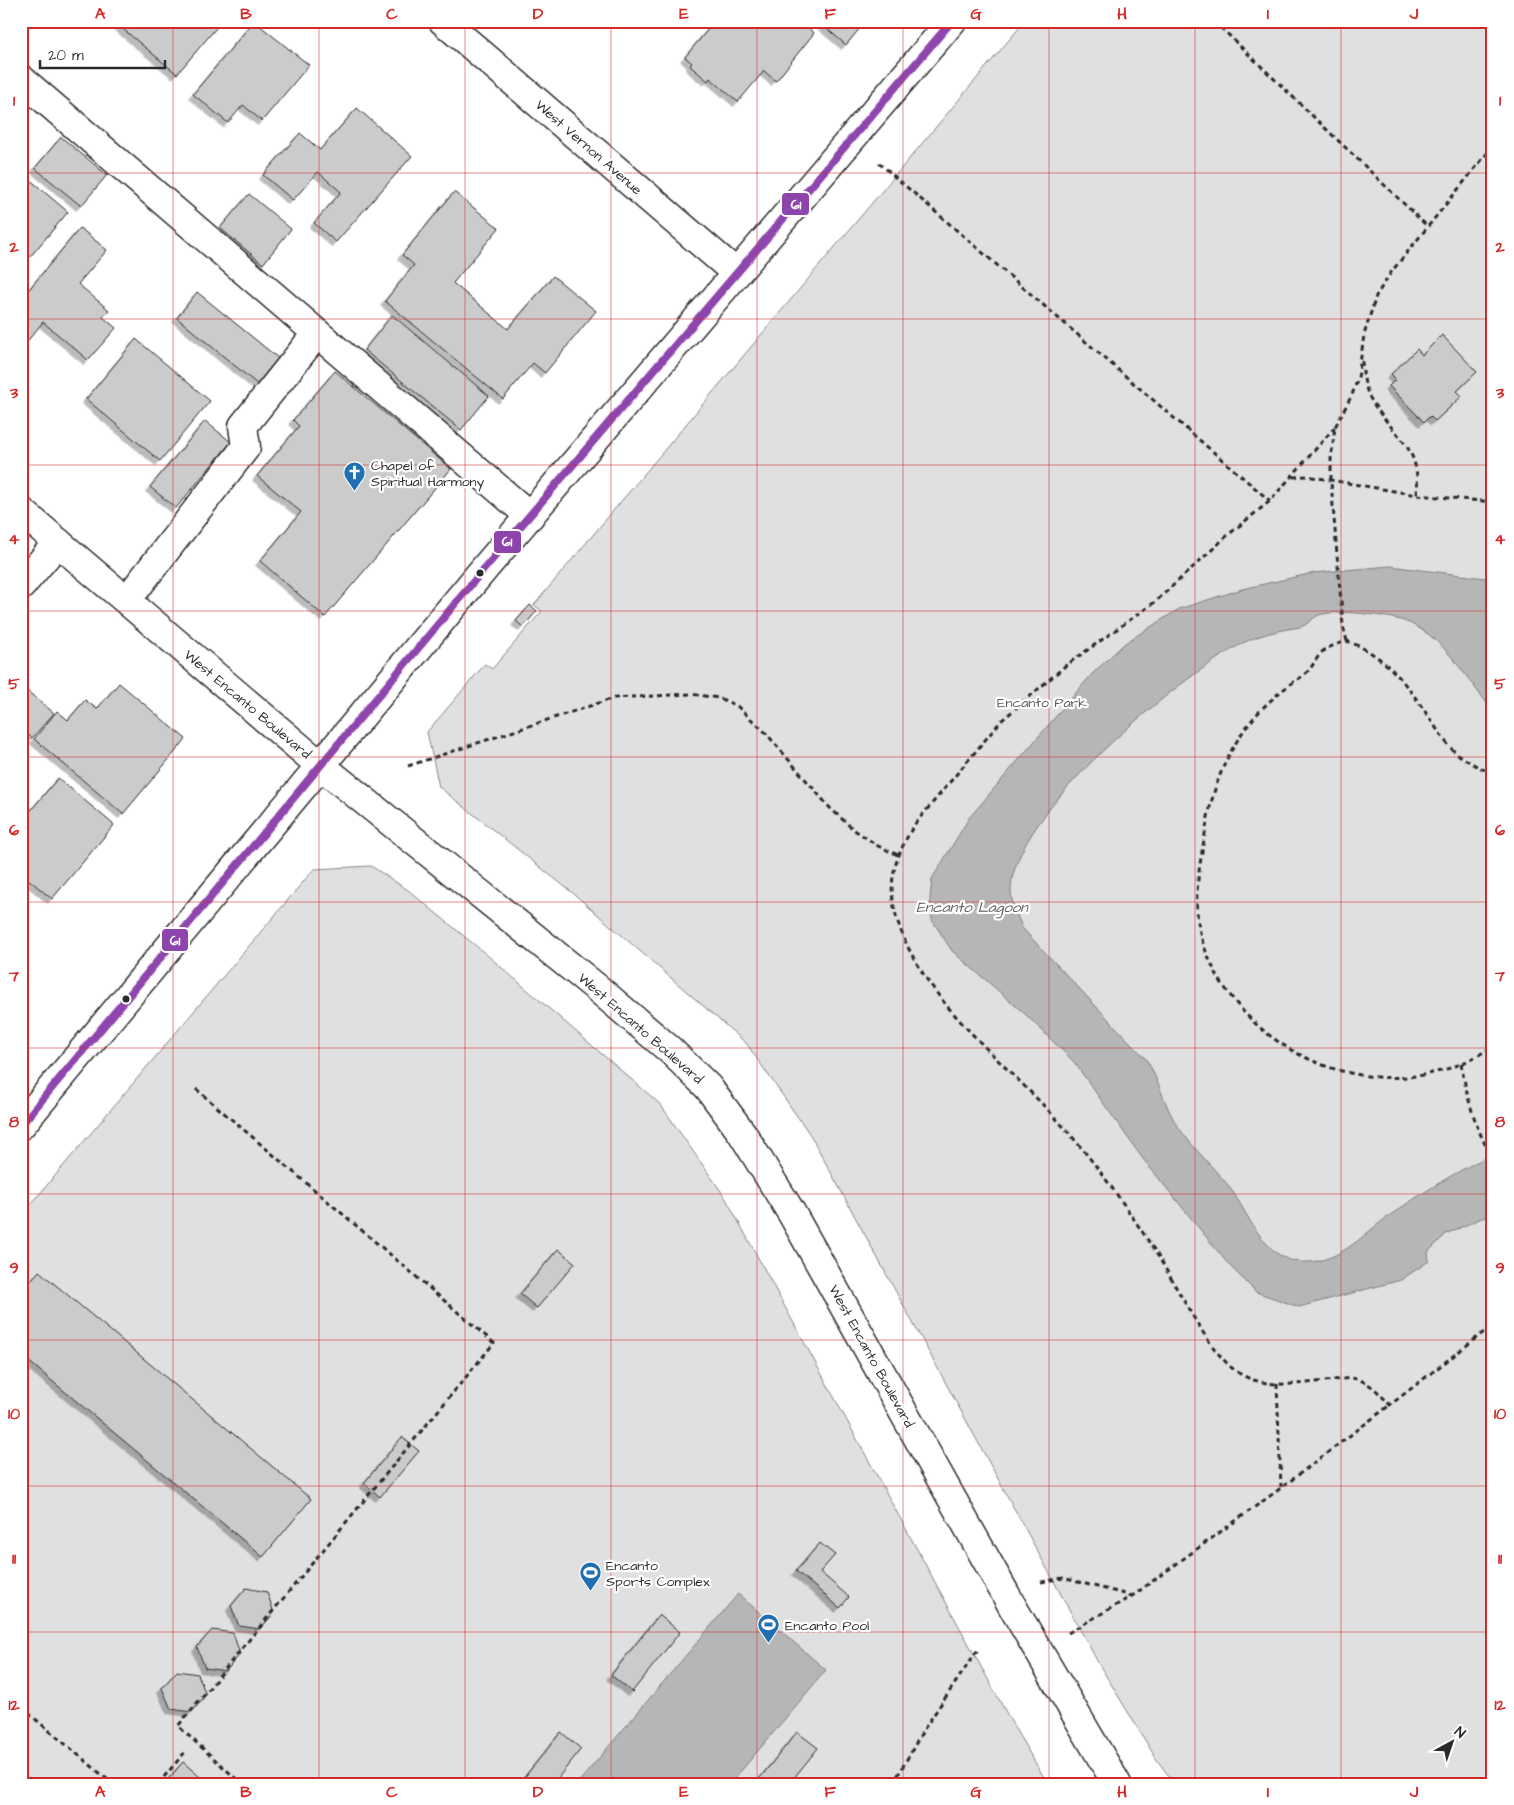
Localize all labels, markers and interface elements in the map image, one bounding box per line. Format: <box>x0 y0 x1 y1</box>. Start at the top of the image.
text: A <box>95 3 106 25</box>
text: B <box>240 3 252 25</box>
text: C <box>386 3 398 25</box>
text: D <box>533 3 544 25</box>
text: E <box>679 3 689 25</box>
text: F <box>824 3 836 25</box>
text: G <box>970 3 982 25</box>
text: H <box>1117 3 1127 25</box>
text: I <box>1267 3 1269 25</box>
text: J <box>1409 3 1419 25</box>
scale bar <box>40 38 165 70</box>
text: 20 m <box>48 45 84 66</box>
text: 1 <box>13 90 16 112</box>
text: 1 <box>1499 90 1502 112</box>
street label: West Vernon Avenue <box>530 96 647 200</box>
line badge: 61 <box>781 192 810 216</box>
text: 61 <box>791 195 801 215</box>
text: 2 <box>8 236 19 258</box>
text: 2 <box>1494 236 1505 258</box>
text: 3 <box>9 382 19 404</box>
text: 3 <box>1495 382 1505 404</box>
place label: Chapel of Spiritual Harmony <box>371 456 485 492</box>
church icon: Chapel of Spiritual Harmony <box>343 461 367 492</box>
text: 4 <box>9 528 20 550</box>
text: 4 <box>1495 528 1506 550</box>
line badge: 61 <box>493 530 522 554</box>
text: 61 <box>502 532 512 552</box>
unlabelled marker <box>475 568 485 578</box>
street label: West Encanto Boulevard <box>179 646 315 764</box>
text: 5 <box>8 673 20 695</box>
text: 5 <box>1494 673 1506 695</box>
park label: Encanto Park <box>997 693 1087 713</box>
text: 6 <box>9 819 19 841</box>
text: 6 <box>1495 819 1505 841</box>
water label: Encanto Lagoon <box>916 897 1029 919</box>
line badge: 61 <box>161 928 189 952</box>
text: 61 <box>170 931 180 951</box>
text: 7 <box>8 965 19 987</box>
text: 7 <box>1494 965 1505 987</box>
street label: West Encanto Boulevard <box>573 969 707 1089</box>
unlabelled marker <box>121 994 131 1004</box>
text: 8 <box>9 1111 20 1133</box>
text: 8 <box>1495 1111 1506 1133</box>
text: 9 <box>9 1257 19 1279</box>
text: 9 <box>1495 1257 1505 1279</box>
street label: West Encanto Boulevard <box>823 1281 919 1432</box>
text: 10 <box>8 1403 20 1425</box>
text: 10 <box>1494 1403 1506 1425</box>
text: 11 <box>12 1548 17 1570</box>
text: 11 <box>1498 1548 1503 1570</box>
place label: Encanto Sports Complex <box>606 1556 710 1592</box>
sports icon: Encanto Sports Complex <box>578 1561 602 1592</box>
sports icon: Encanto Pool <box>757 1613 781 1644</box>
place label: Encanto Pool <box>785 1616 869 1636</box>
text: 12 <box>8 1694 20 1716</box>
text: 12 <box>1494 1694 1506 1716</box>
north arrow <box>1426 1718 1476 1768</box>
text: N <box>1450 1722 1470 1743</box>
text: A <box>95 1781 106 1803</box>
text: B <box>240 1781 252 1803</box>
text: C <box>386 1781 398 1803</box>
text: D <box>533 1781 544 1803</box>
text: E <box>679 1781 689 1803</box>
text: F <box>824 1781 836 1803</box>
text: G <box>970 1781 982 1803</box>
text: H <box>1117 1781 1127 1803</box>
text: I <box>1267 1781 1269 1803</box>
text: J <box>1409 1781 1419 1803</box>

